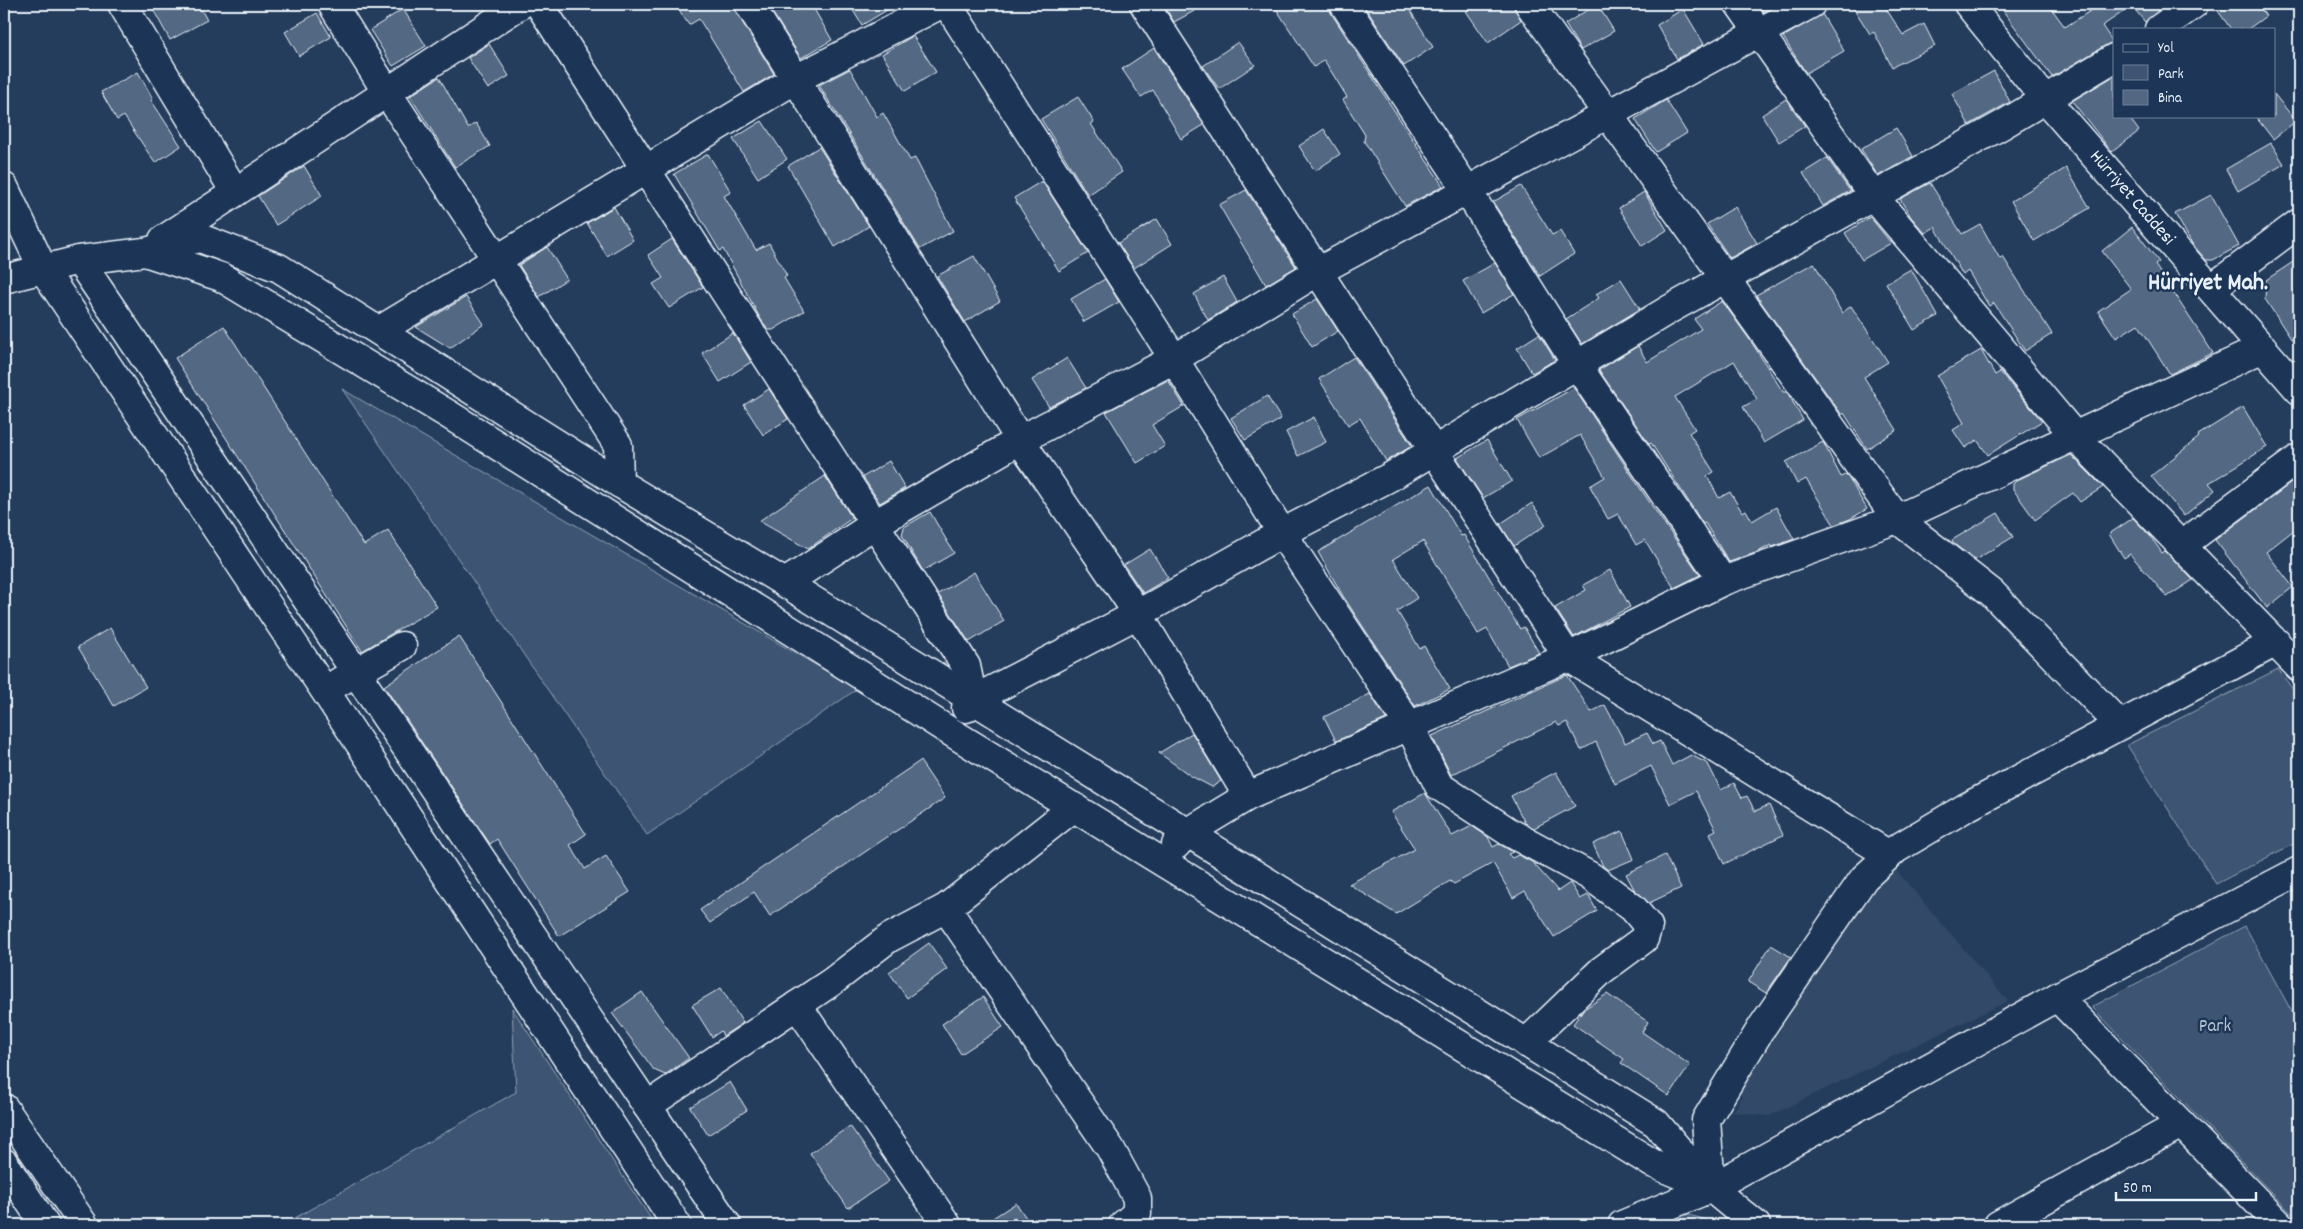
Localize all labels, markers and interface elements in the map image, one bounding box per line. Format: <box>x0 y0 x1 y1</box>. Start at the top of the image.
legend <box>2113 28 2276 118</box>
text: Yol <box>2158 38 2174 60</box>
text: Park <box>2158 64 2184 86</box>
text: Bina <box>2158 88 2183 110</box>
street label: Hürriyet Caddesi <box>2082 145 2181 252</box>
district label: Hürriyet Mah. <box>2148 267 2268 301</box>
park label: Park <box>2199 1014 2231 1041</box>
scale bar <box>2116 1169 2256 1201</box>
text: 50 m <box>2123 1178 2152 1200</box>

